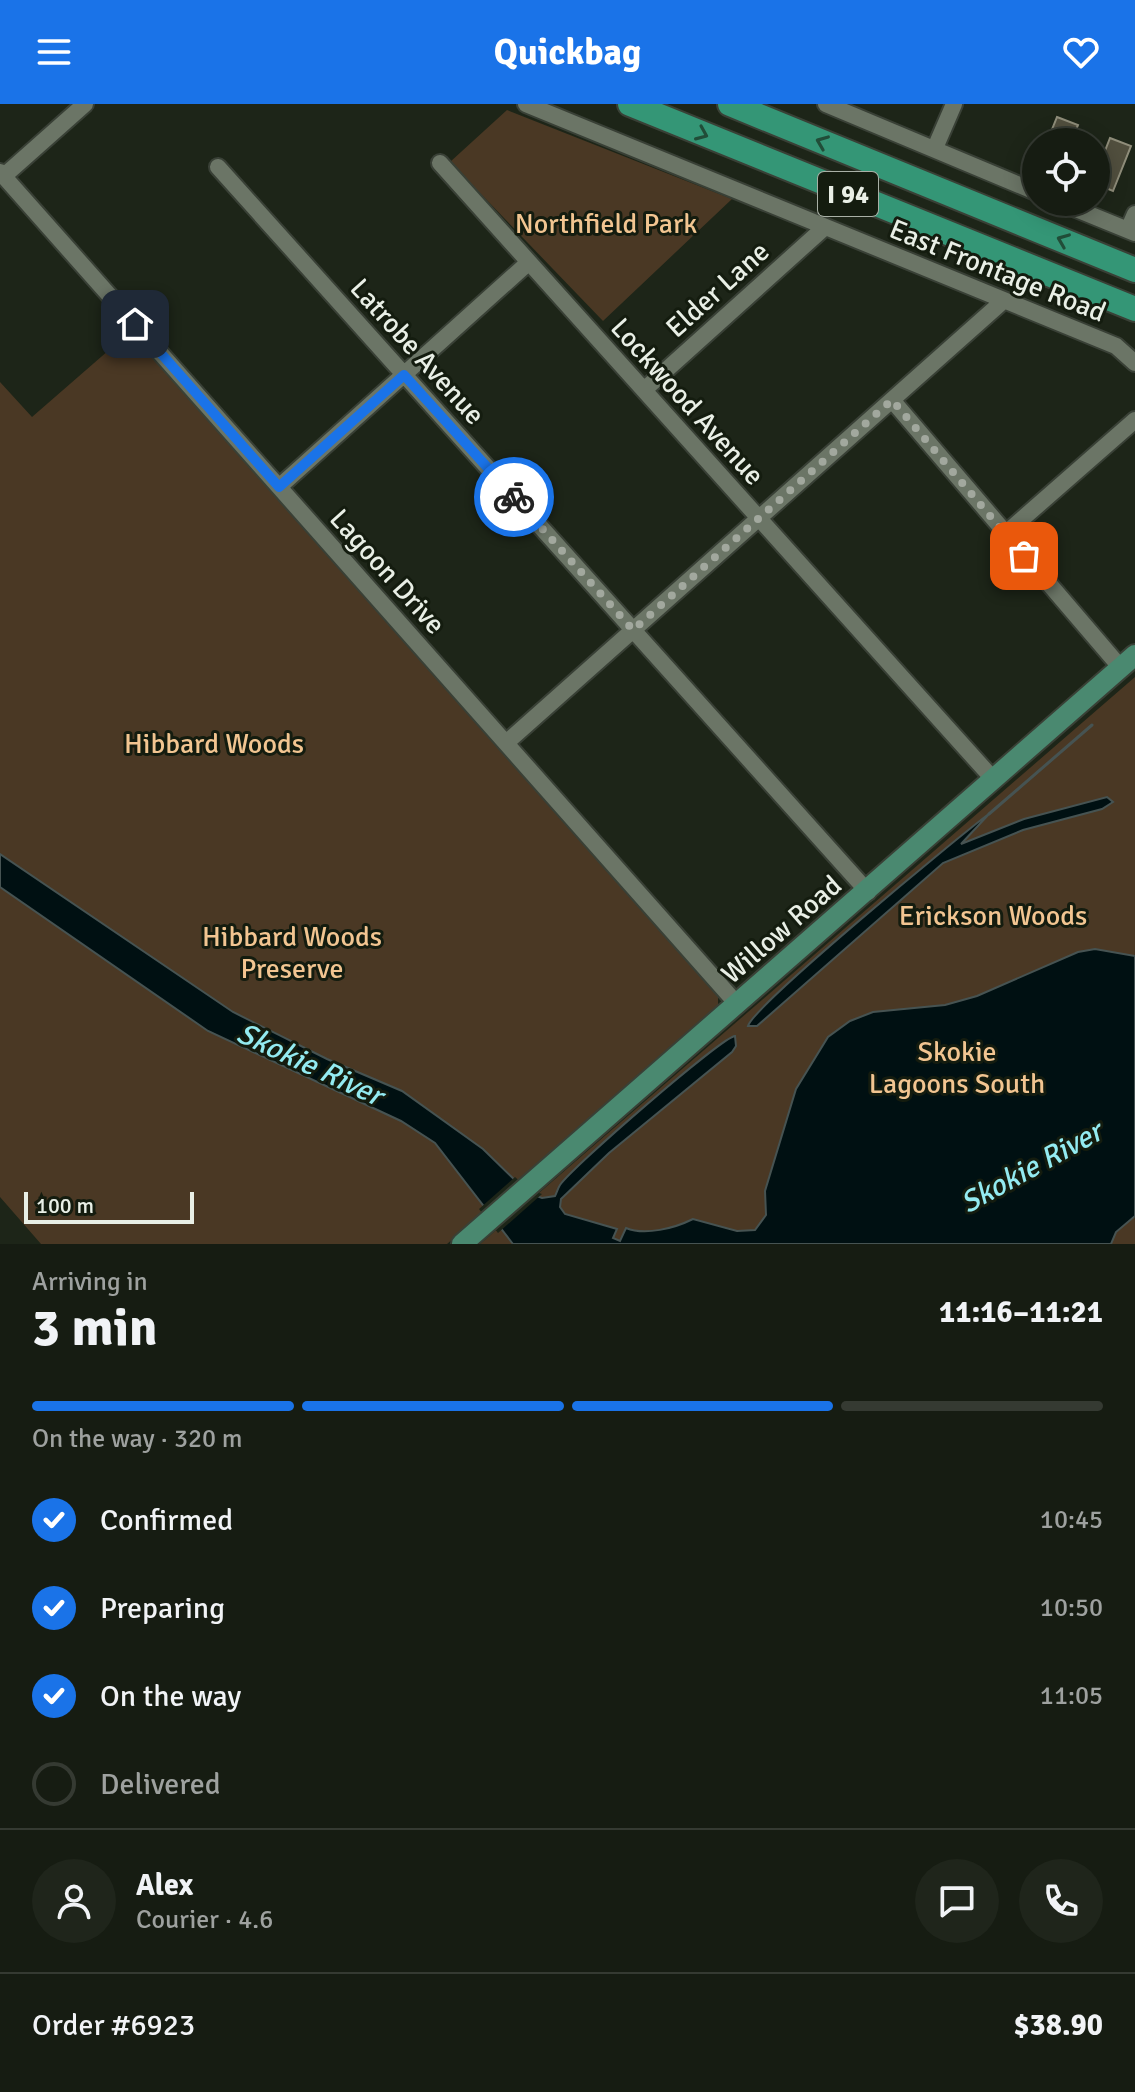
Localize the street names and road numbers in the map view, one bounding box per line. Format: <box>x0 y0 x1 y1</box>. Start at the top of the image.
road number: I 94 <box>818 172 878 216</box>
street label: East Frontage Road <box>884 212 1111 330</box>
street label: Elder Lane <box>659 235 776 345</box>
street label: Latrobe Avenue <box>343 272 492 432</box>
street label: Lockwood Avenue <box>603 311 771 492</box>
street label: Lagoon Drive <box>322 502 452 641</box>
street label: Willow Road <box>715 868 849 991</box>

